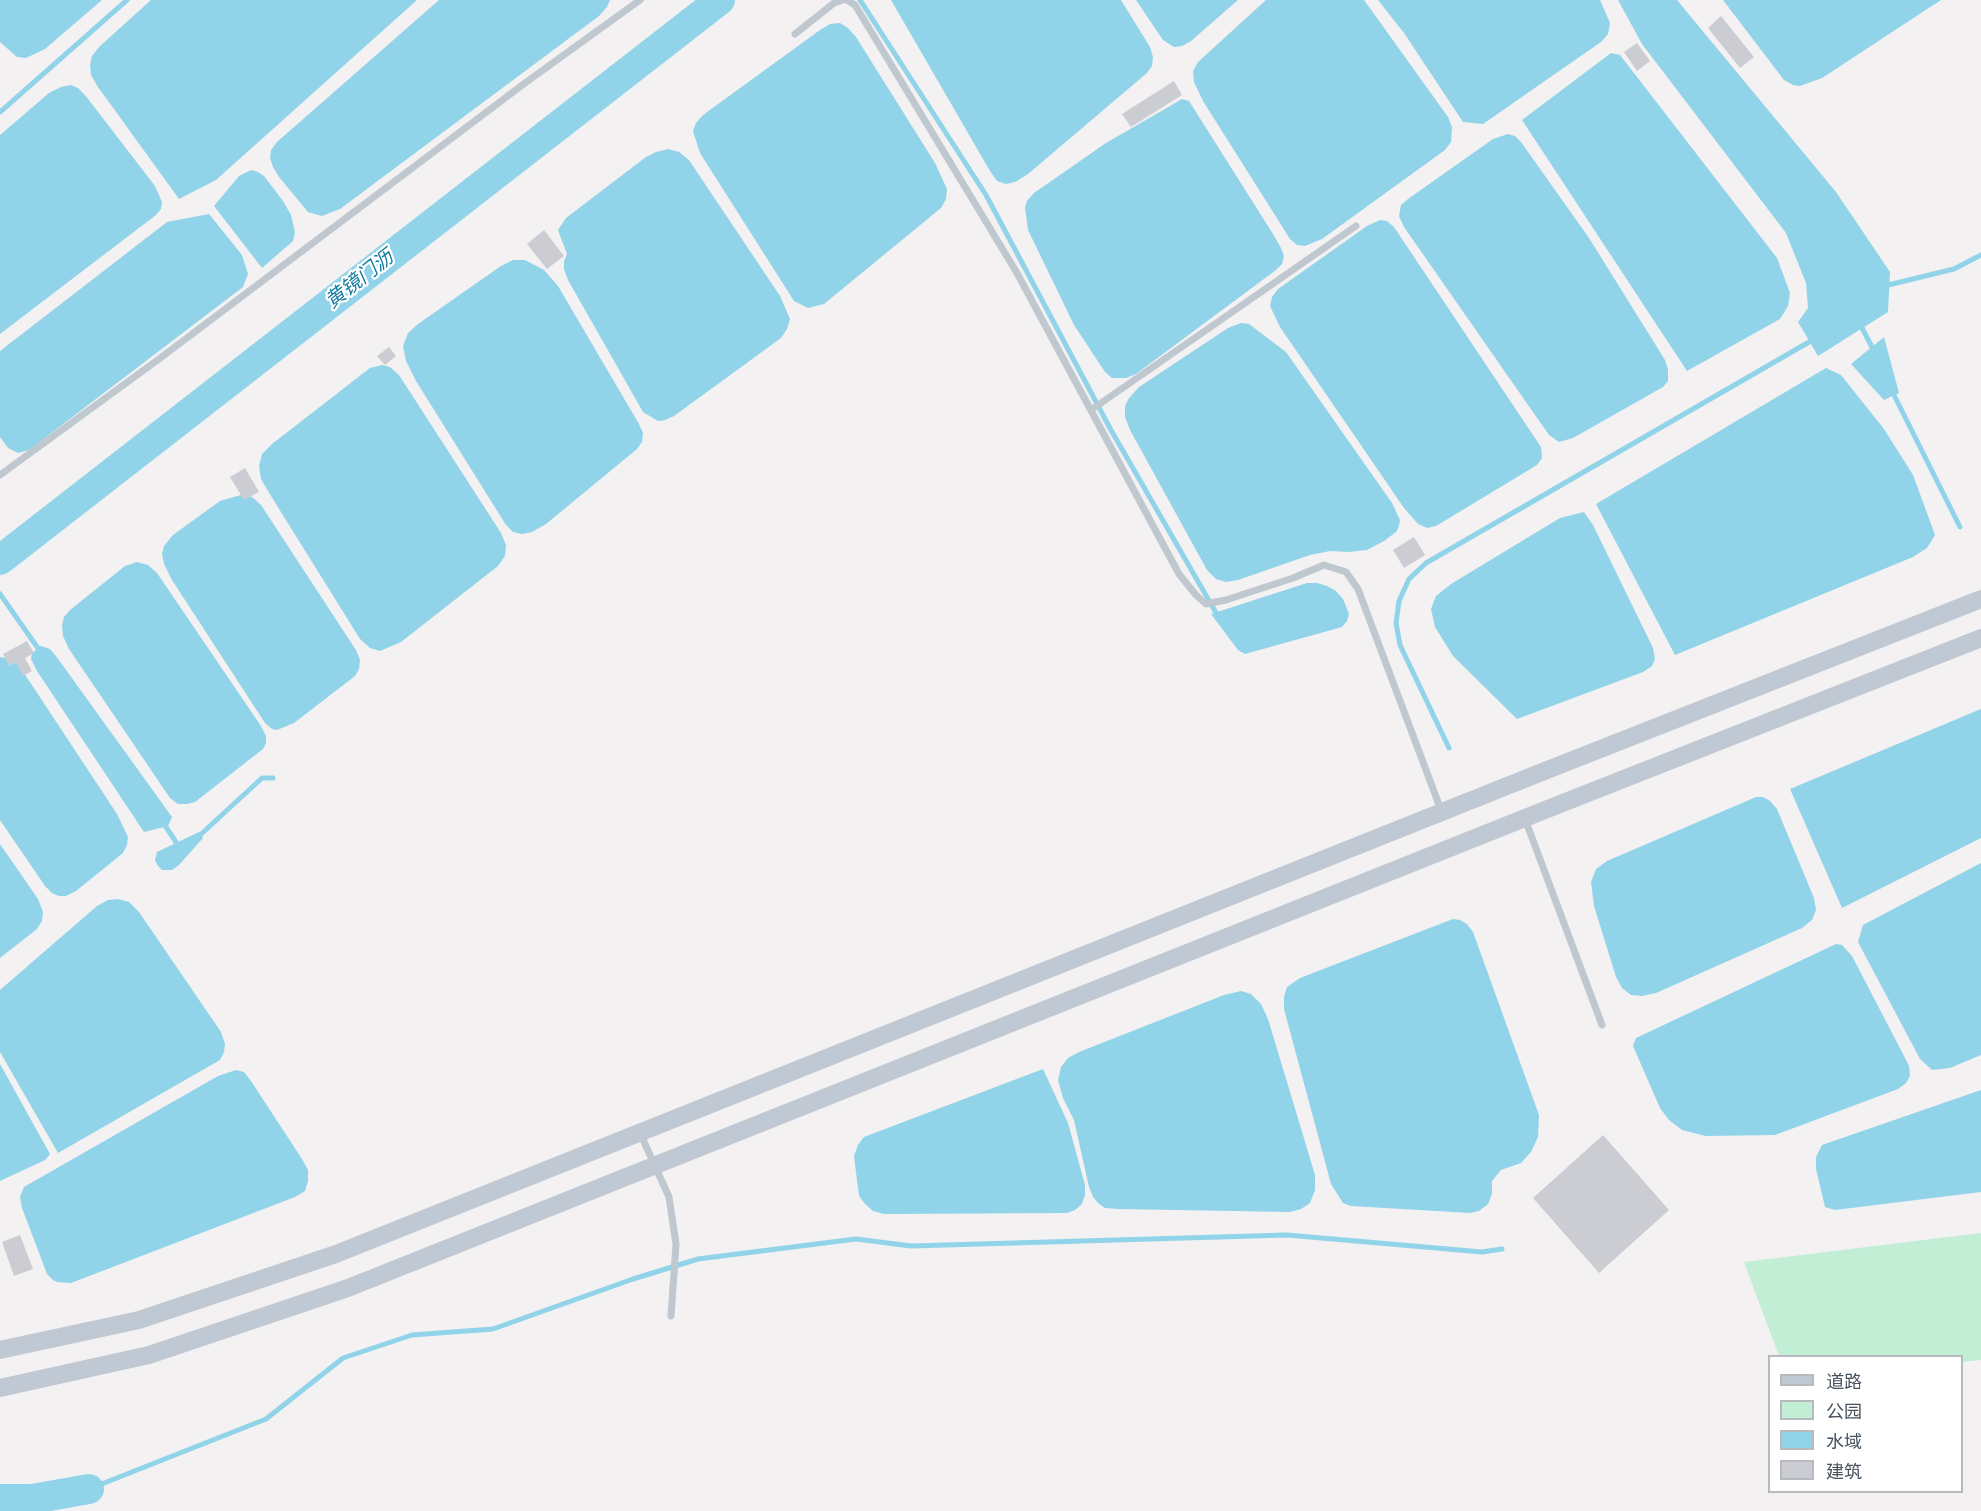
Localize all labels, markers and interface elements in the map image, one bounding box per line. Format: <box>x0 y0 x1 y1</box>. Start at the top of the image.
water label: 黄镜门沥 <box>321 246 399 314</box>
legend <box>1768 1355 1963 1493</box>
text: 道路 <box>1826 1370 1862 1393</box>
text: 公园 <box>1826 1400 1862 1423</box>
text: 水域 <box>1826 1430 1862 1453</box>
text: 建筑 <box>1826 1460 1862 1483</box>

